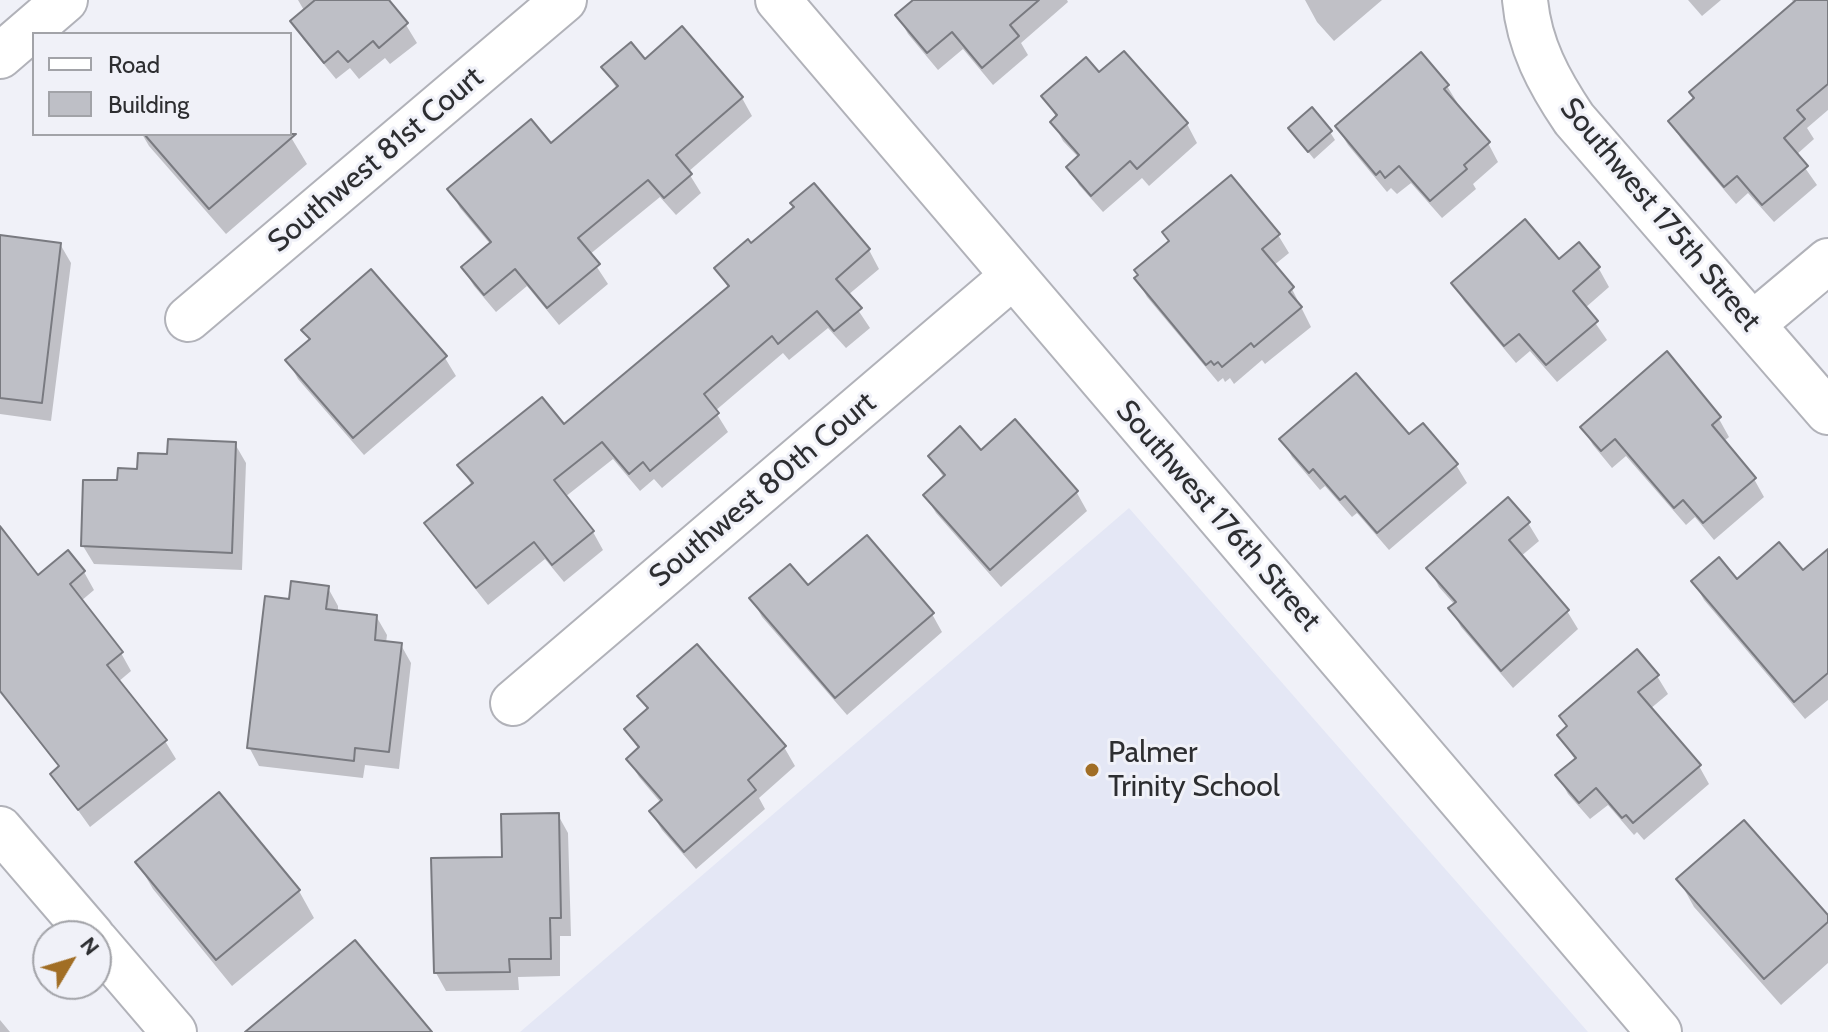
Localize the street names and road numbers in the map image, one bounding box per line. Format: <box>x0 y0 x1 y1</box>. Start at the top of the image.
street label: Southwest 81st Court <box>261 60 491 260</box>
street label: Southwest 175th Street <box>1552 91 1768 339</box>
street label: Southwest 80th Court <box>643 385 883 595</box>
street label: Southwest 176th Street <box>1108 393 1328 639</box>

